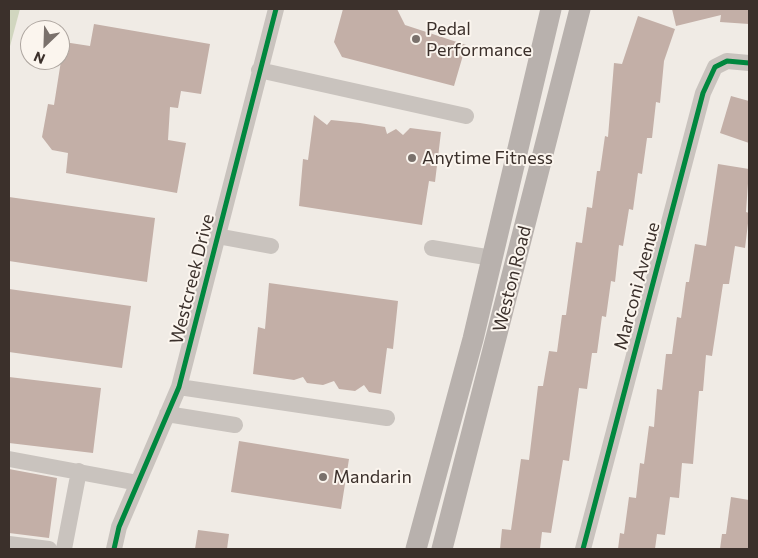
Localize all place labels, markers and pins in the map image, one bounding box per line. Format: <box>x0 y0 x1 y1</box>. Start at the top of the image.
place label: Pedal Performance <box>426 18 532 60</box>
marker: Pedal Performance <box>410 33 422 45</box>
place label: Anytime Fitness <box>422 147 553 169</box>
marker: Anytime Fitness <box>406 152 418 164</box>
place label: Mandarin <box>333 466 412 488</box>
marker: Mandarin <box>317 471 329 483</box>

